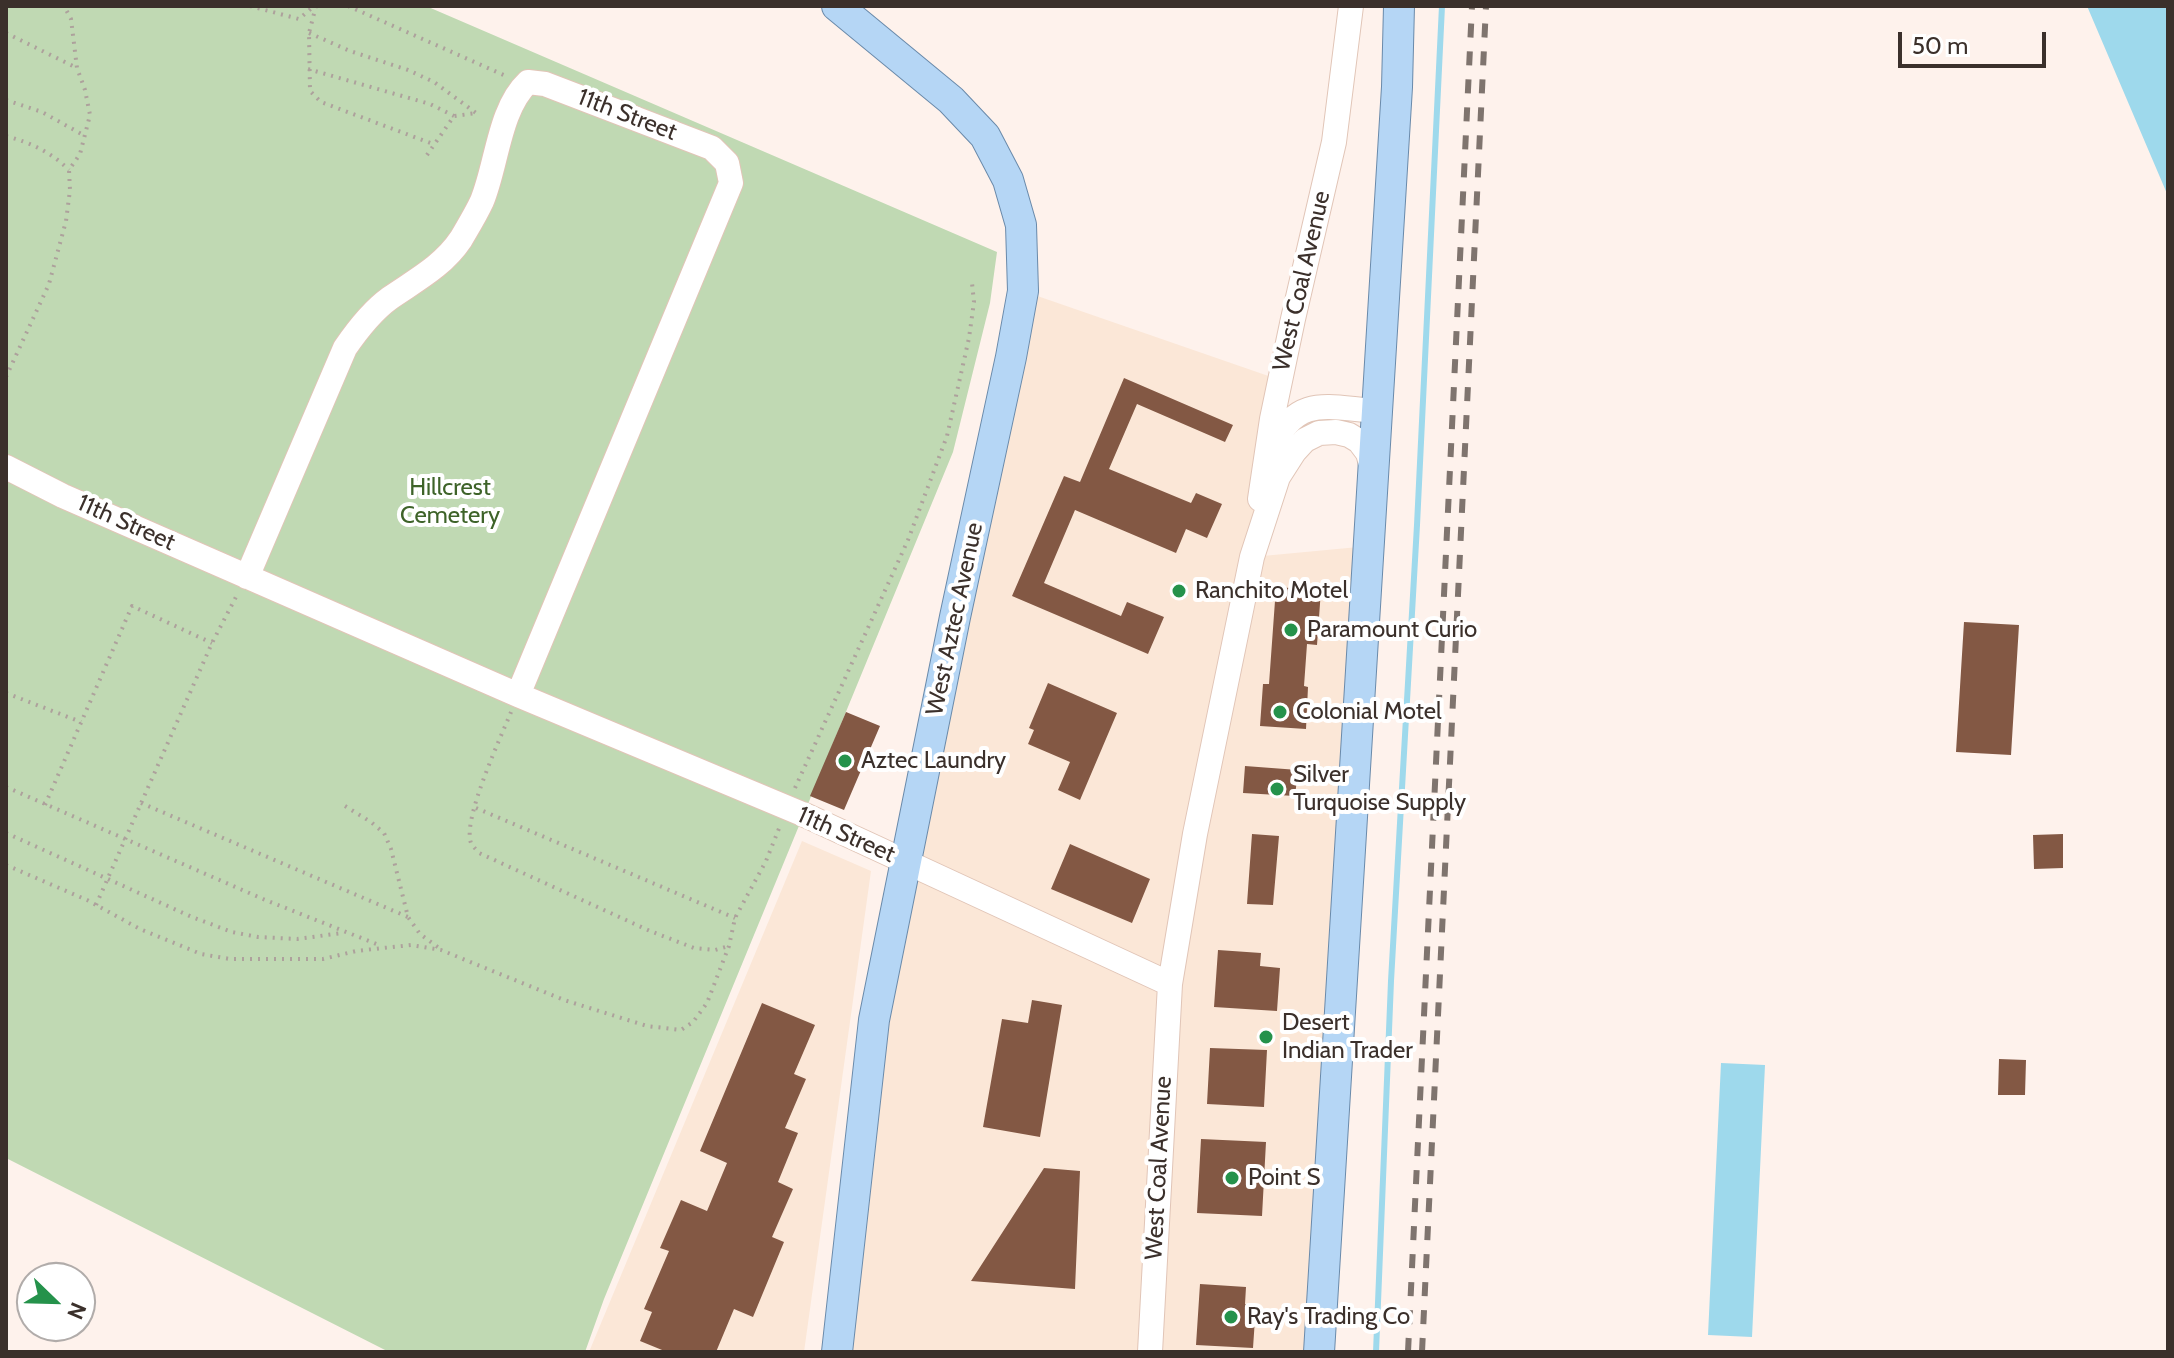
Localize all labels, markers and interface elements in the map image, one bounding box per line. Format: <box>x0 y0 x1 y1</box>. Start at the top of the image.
scale bar <box>1902 16 2050 66</box>
text: 50 m <box>1912 31 1968 60</box>
street label: 11th Street <box>573 83 681 147</box>
street label: West Coal Avenue <box>1267 188 1337 374</box>
park label: Hillcrest Cemetery <box>400 474 500 530</box>
street label: 11th Street <box>73 489 179 557</box>
street label: West Aztec Avenue <box>921 520 989 718</box>
place label: Ranchito Motel <box>1195 577 1348 605</box>
marker: Ranchito Motel <box>1170 582 1188 600</box>
place label: Paramount Curio <box>1307 616 1477 644</box>
marker: Paramount Curio <box>1282 621 1300 639</box>
place label: Colonial Motel <box>1296 698 1442 726</box>
marker: Colonial Motel <box>1271 703 1289 721</box>
place label: Aztec Laundry <box>861 747 1006 775</box>
marker: Aztec Laundry <box>836 752 854 770</box>
place label: Silver Turquoise Supply <box>1293 761 1466 817</box>
marker: Silver Turquoise Supply <box>1268 780 1286 798</box>
street label: 11th Street <box>793 801 899 869</box>
place label: Desert Indian Trader <box>1282 1009 1413 1065</box>
marker: Desert Indian Trader <box>1257 1028 1275 1046</box>
street label: West Coal Avenue <box>1140 1075 1178 1261</box>
place label: Point S <box>1248 1164 1320 1192</box>
marker: Point S <box>1223 1169 1241 1187</box>
north arrow <box>16 1262 96 1342</box>
text: N <box>61 1298 92 1323</box>
place label: Ray's Trading Co <box>1247 1303 1410 1331</box>
marker: Ray's Trading Co <box>1222 1308 1240 1326</box>

